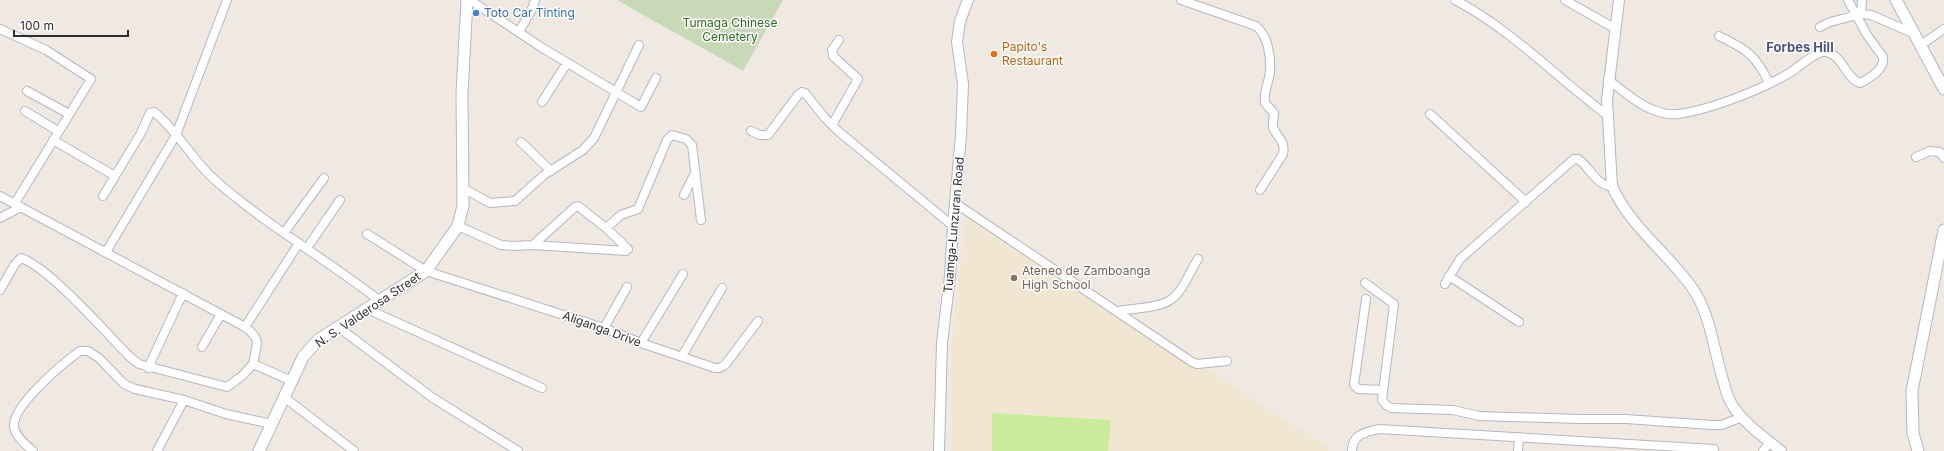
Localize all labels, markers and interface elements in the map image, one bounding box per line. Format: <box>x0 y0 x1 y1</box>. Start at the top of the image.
place label: Toto Car Tinting <box>484 5 575 20</box>
marker: Toto Car Tinting <box>471 8 481 18</box>
scale bar <box>14 12 128 38</box>
park label: Tumaga Chinese Cemetery <box>683 15 777 44</box>
text: 100 m <box>20 18 54 33</box>
place label: Papito's Restaurant <box>1002 39 1063 68</box>
district label: Forbes Hill <box>1766 39 1834 55</box>
marker: Papito's Restaurant <box>989 49 999 59</box>
street label: Tuamga-Lunzuran Road <box>940 156 967 293</box>
place label: Ateneo de Zamboanga High School <box>1022 263 1151 292</box>
street label: N. S. Valderosa Street <box>312 269 423 350</box>
marker: Ateneo de Zamboanga High School <box>1009 273 1019 283</box>
street label: Aliganga Drive <box>561 307 644 350</box>

